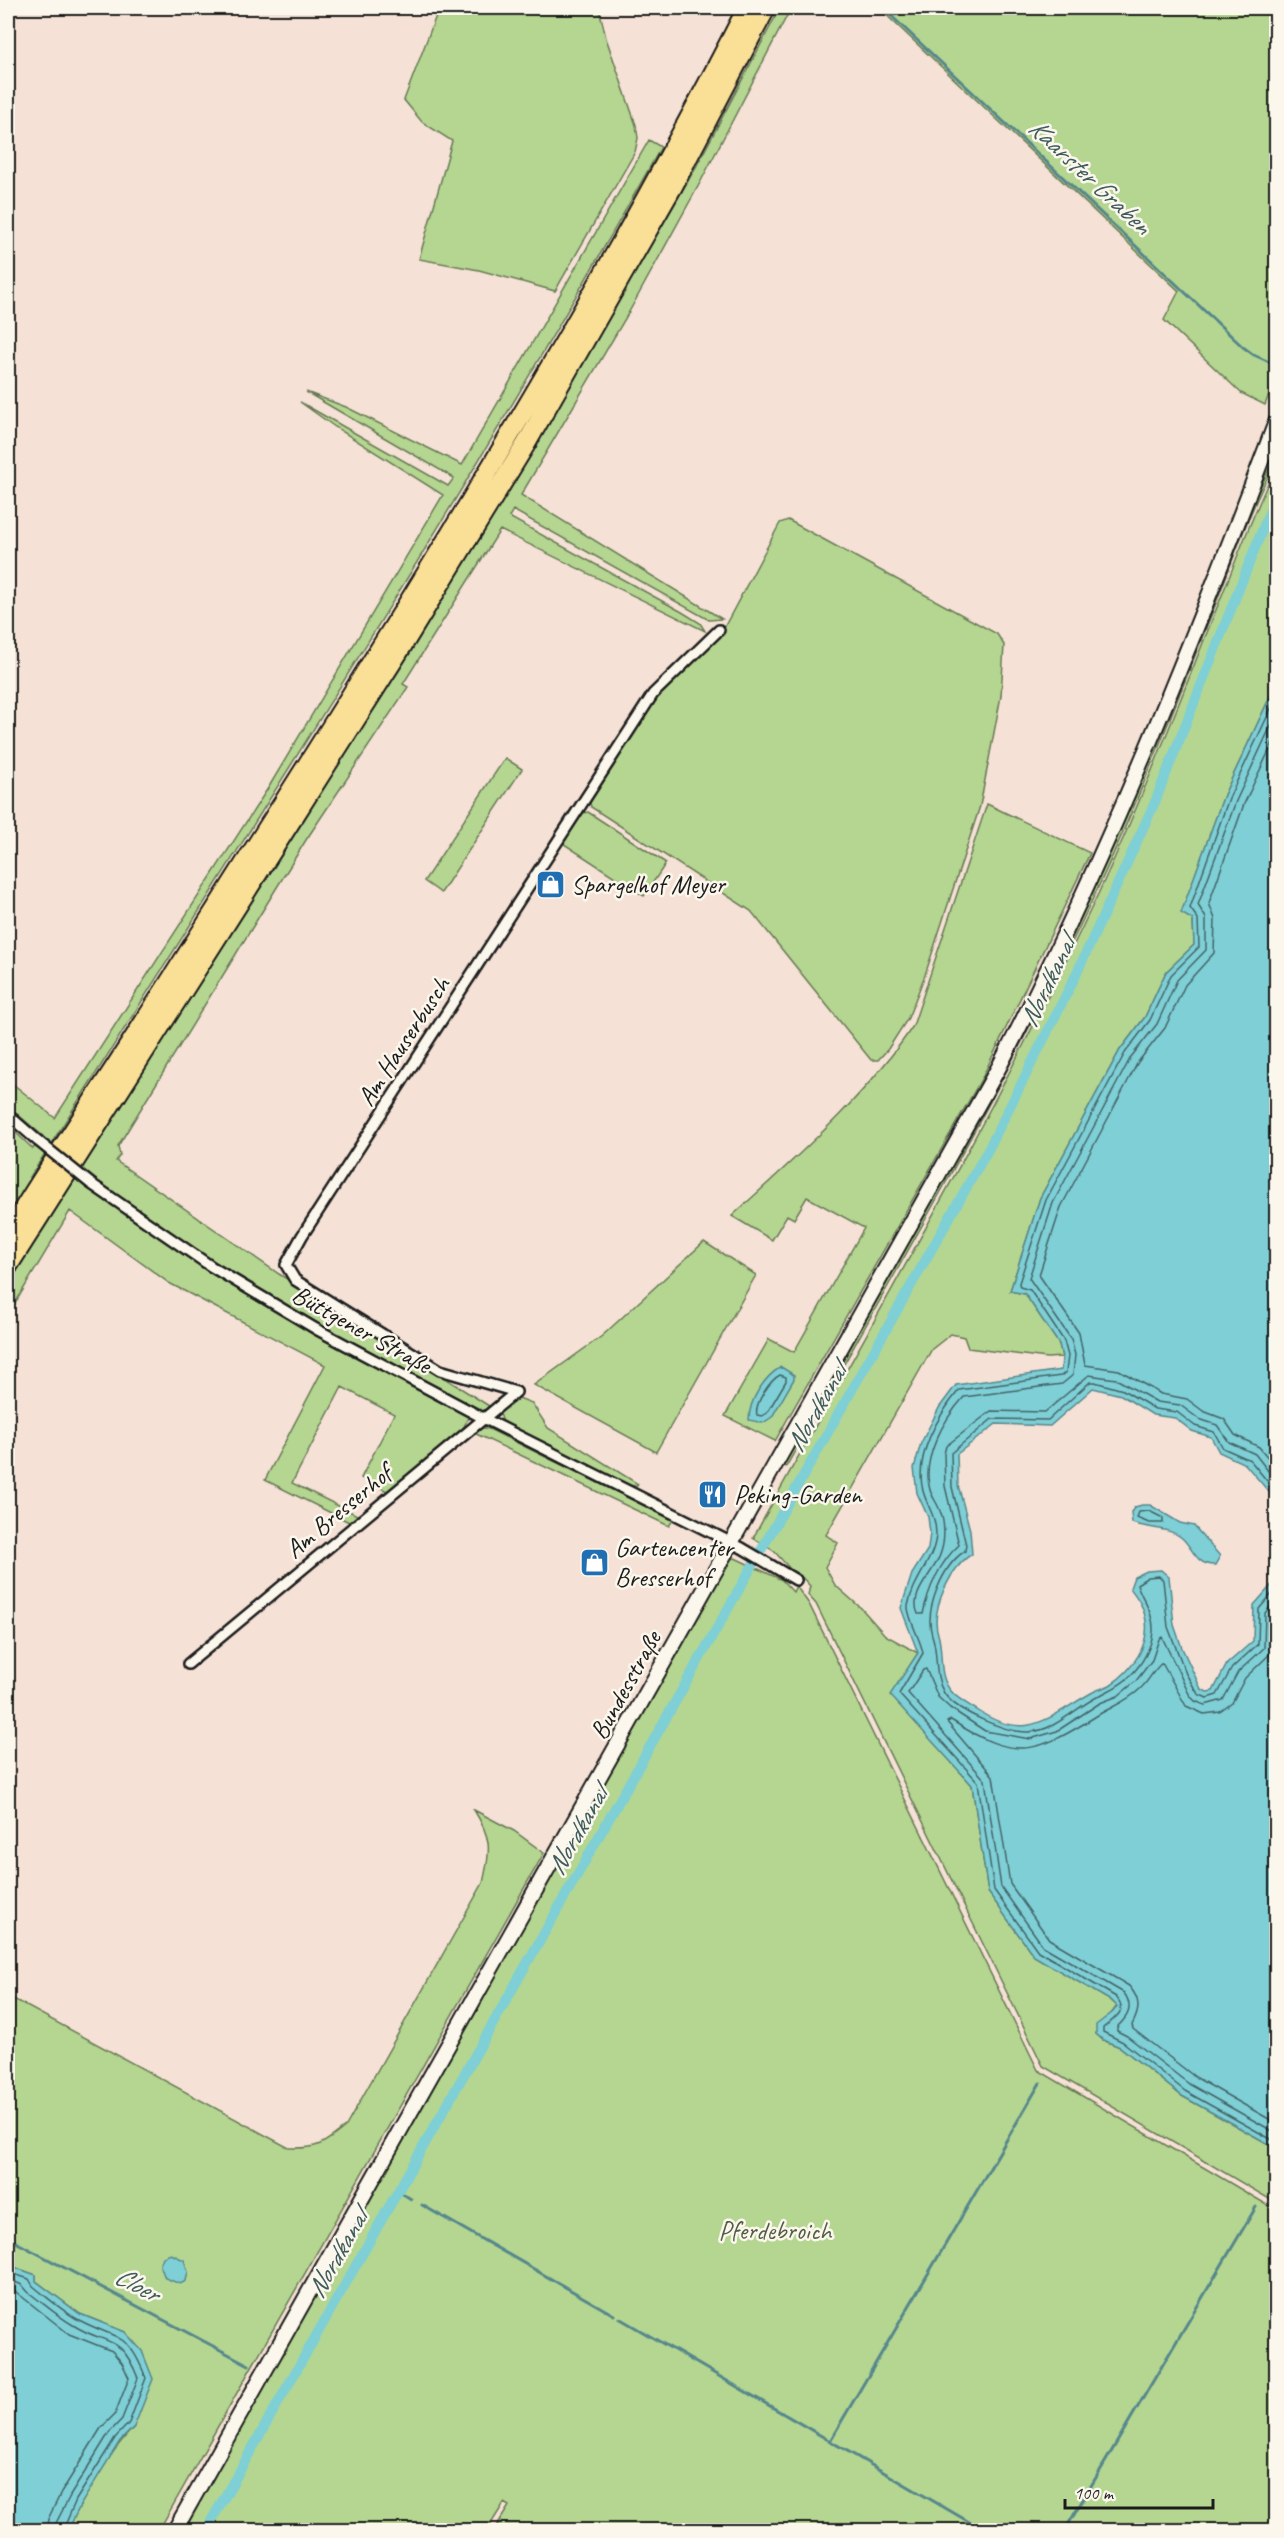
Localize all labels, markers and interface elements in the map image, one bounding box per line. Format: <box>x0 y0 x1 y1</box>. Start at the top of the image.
water label: Kaarster Graben <box>1022 111 1160 243</box>
shop icon: Spargelhof Meyer <box>534 868 566 900</box>
place label: Spargelhof Meyer <box>571 868 727 901</box>
water label: Nordkanal <box>1011 924 1087 1032</box>
street label: Am Hauserbusch <box>349 969 458 1112</box>
street label: Büttgener Straße <box>286 1278 439 1382</box>
water label: Nordkanal <box>778 1351 859 1457</box>
street label: Am Bresserhof <box>278 1454 403 1566</box>
restaurant icon: Peking-Garden <box>697 1478 729 1510</box>
place label: Peking-Garden <box>734 1478 863 1511</box>
place label: Gartencenter Bresserhof <box>615 1531 736 1594</box>
shop icon: Gartencenter Bresserhof <box>578 1546 610 1578</box>
street label: Bundesstraße <box>582 1623 670 1745</box>
water label: Nordkanal <box>539 1774 620 1880</box>
water label: Nordkanal <box>299 2197 380 2303</box>
park label: Pferdebroich <box>719 2214 833 2247</box>
water label: Cloer <box>109 2258 169 2312</box>
scale bar <box>1065 2472 1214 2510</box>
text: 100 m <box>1074 2482 1115 2504</box>

